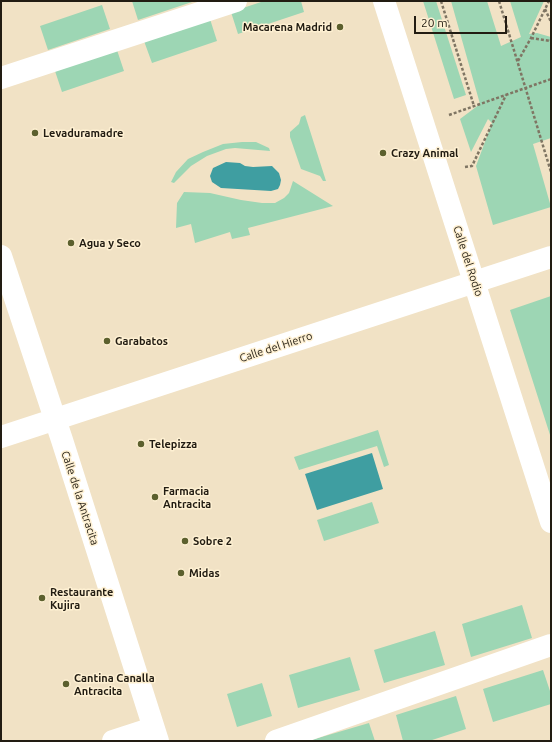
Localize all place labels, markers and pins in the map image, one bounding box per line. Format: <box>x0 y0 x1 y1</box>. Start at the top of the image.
place label: Macarena Madrid <box>243 20 332 34</box>
marker: Macarena Madrid <box>335 22 345 32</box>
place label: Levaduramadre <box>43 126 123 140</box>
marker: Levaduramadre <box>30 128 40 138</box>
place label: Crazy Animal <box>391 146 458 160</box>
marker: Crazy Animal <box>378 148 388 158</box>
place label: Agua y Seco <box>79 236 141 250</box>
marker: Agua y Seco <box>66 238 76 248</box>
place label: Garabatos <box>115 334 168 348</box>
marker: Garabatos <box>102 336 112 346</box>
place label: Telepizza <box>149 437 197 451</box>
marker: Telepizza <box>136 439 146 449</box>
place label: Farmacia Antracita <box>163 484 211 510</box>
marker: Farmacia Antracita <box>150 492 160 502</box>
place label: Sobre 2 <box>193 534 232 548</box>
marker: Sobre 2 <box>180 536 190 546</box>
place label: Midas <box>189 566 220 580</box>
marker: Midas <box>176 568 186 578</box>
place label: Restaurante Kujira <box>50 585 113 611</box>
marker: Restaurante Kujira <box>37 593 47 603</box>
place label: Cantina Canalla Antracita <box>74 671 155 697</box>
marker: Cantina Canalla Antracita <box>61 679 71 689</box>

